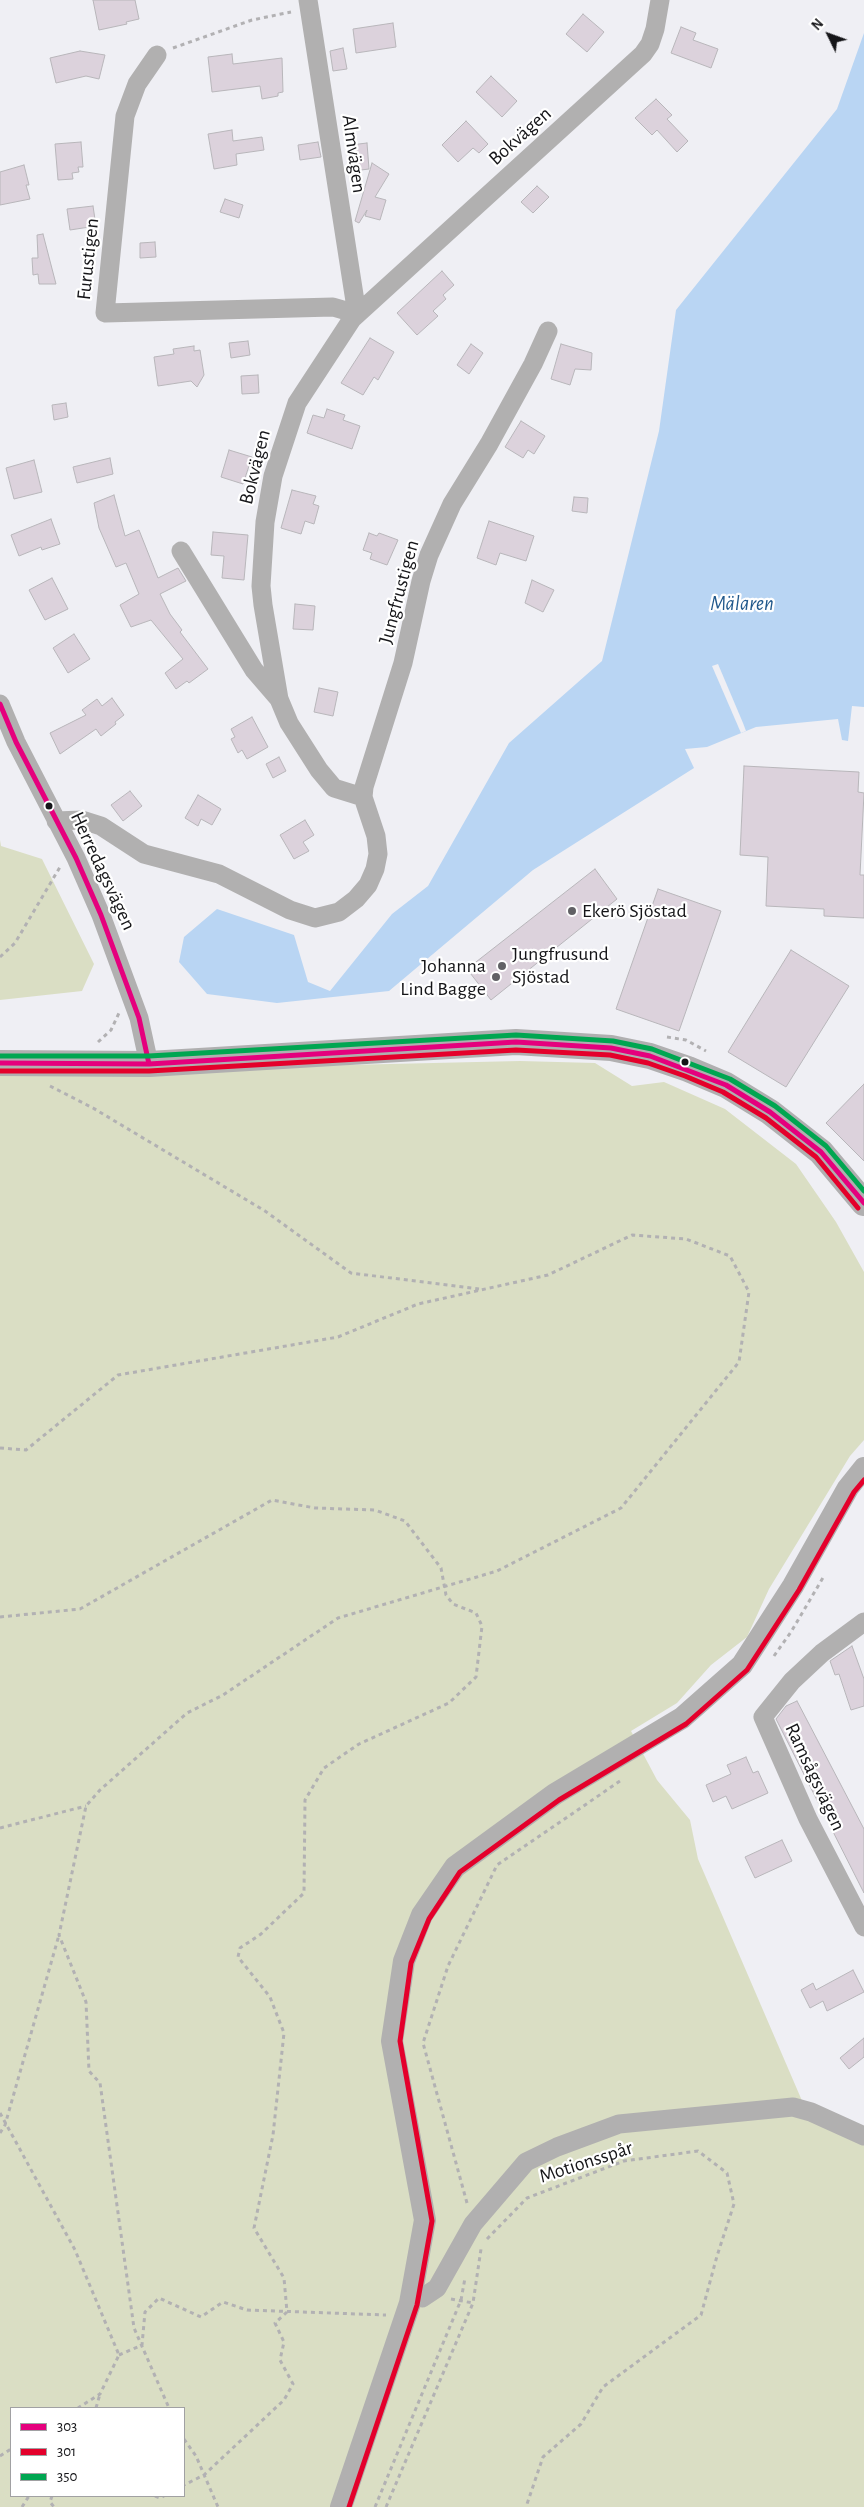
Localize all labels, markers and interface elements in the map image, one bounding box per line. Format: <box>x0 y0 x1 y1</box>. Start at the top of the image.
north arrow <box>804 10 854 60</box>
text: N <box>809 17 826 33</box>
street label: Bokvägen <box>484 102 556 170</box>
street label: Almvägen <box>337 113 371 195</box>
street label: Furustigen <box>72 217 104 301</box>
street label: Bokvägen <box>234 427 276 507</box>
street label: Jungfrustigen <box>374 537 424 647</box>
water label: Mälaren <box>710 591 774 617</box>
unlabelled marker <box>44 801 54 811</box>
street label: Herredagsvägen <box>65 808 141 934</box>
place label: Ekerö Sjöstad <box>582 899 687 923</box>
marker: Ekerö Sjöstad <box>566 905 578 917</box>
place label: Jungfrusund Sjöstad <box>512 942 609 989</box>
place label: Johanna Lind Bagge <box>400 954 486 1001</box>
marker: Jungfrusund Sjöstad <box>496 960 508 972</box>
marker: Johanna Lind Bagge <box>490 971 502 983</box>
unlabelled marker <box>680 1057 690 1067</box>
street label: Ramsågsvägen <box>780 1719 850 1835</box>
street label: Motionsspår <box>536 2136 636 2188</box>
legend <box>10 2407 185 2497</box>
text: 303 <box>57 2419 77 2434</box>
text: 301 <box>57 2444 76 2459</box>
text: 350 <box>57 2469 77 2484</box>

